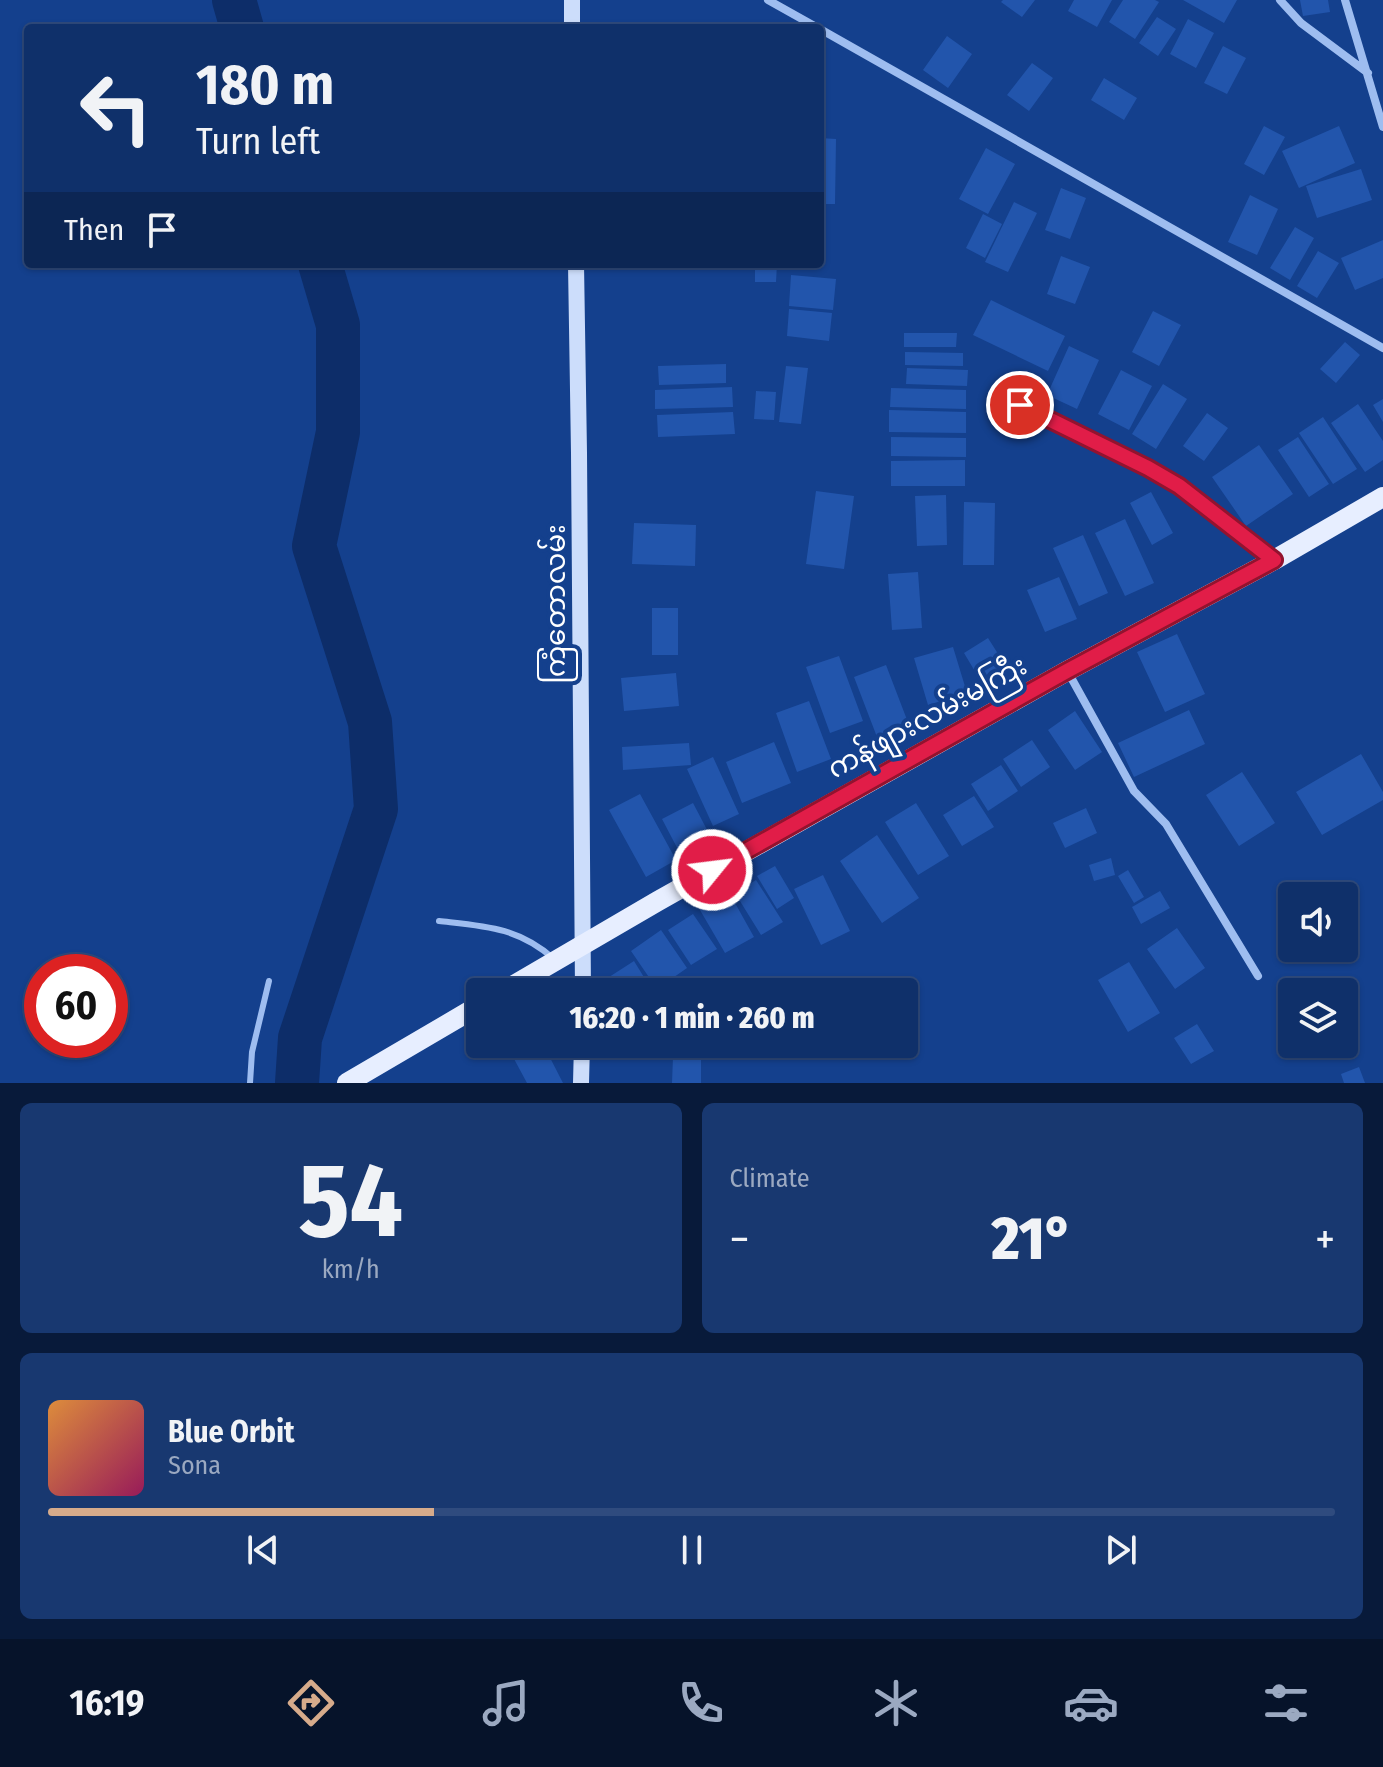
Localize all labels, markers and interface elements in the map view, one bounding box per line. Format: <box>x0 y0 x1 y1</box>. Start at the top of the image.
text: 180 m <box>196 52 334 119</box>
icon: left <box>64 56 168 160</box>
text: Turn left <box>196 120 320 164</box>
icon: arrive <box>140 208 184 252</box>
text: Then <box>64 212 124 248</box>
pin <box>986 371 1054 439</box>
icon: arrive <box>998 383 1042 427</box>
street label: ကြံတောလမ်း <box>537 524 578 684</box>
street label: ကန်ဖျားလမ်းမကြီး <box>821 647 1035 791</box>
position arrow <box>670 828 754 912</box>
map controls <box>1278 882 1358 1058</box>
button: sound <box>1278 882 1358 962</box>
speed limit sign: 60 <box>24 954 128 1058</box>
button: layers <box>1278 978 1358 1058</box>
text: 16:20 · 1 min · 260 m <box>569 1000 815 1036</box>
text: 54 <box>298 1139 403 1264</box>
text: Climate <box>730 1163 810 1194</box>
text: 21° <box>992 1203 1073 1275</box>
text: − <box>730 1213 749 1266</box>
text: + <box>1315 1213 1335 1266</box>
text: km/h <box>322 1254 380 1285</box>
text: Blue Orbit <box>168 1414 294 1450</box>
text: Sona <box>168 1450 221 1481</box>
icon: previous <box>241 1528 285 1572</box>
icon: pause <box>670 1528 714 1572</box>
icon: next <box>1099 1528 1143 1572</box>
icon: directions <box>283 1675 339 1731</box>
icon: music <box>478 1675 534 1731</box>
icon: phone <box>673 1675 729 1731</box>
icon: climate <box>868 1675 924 1731</box>
icon: car <box>1063 1675 1119 1731</box>
icon: filters <box>1258 1675 1314 1731</box>
text: 16:19 <box>69 1681 144 1725</box>

